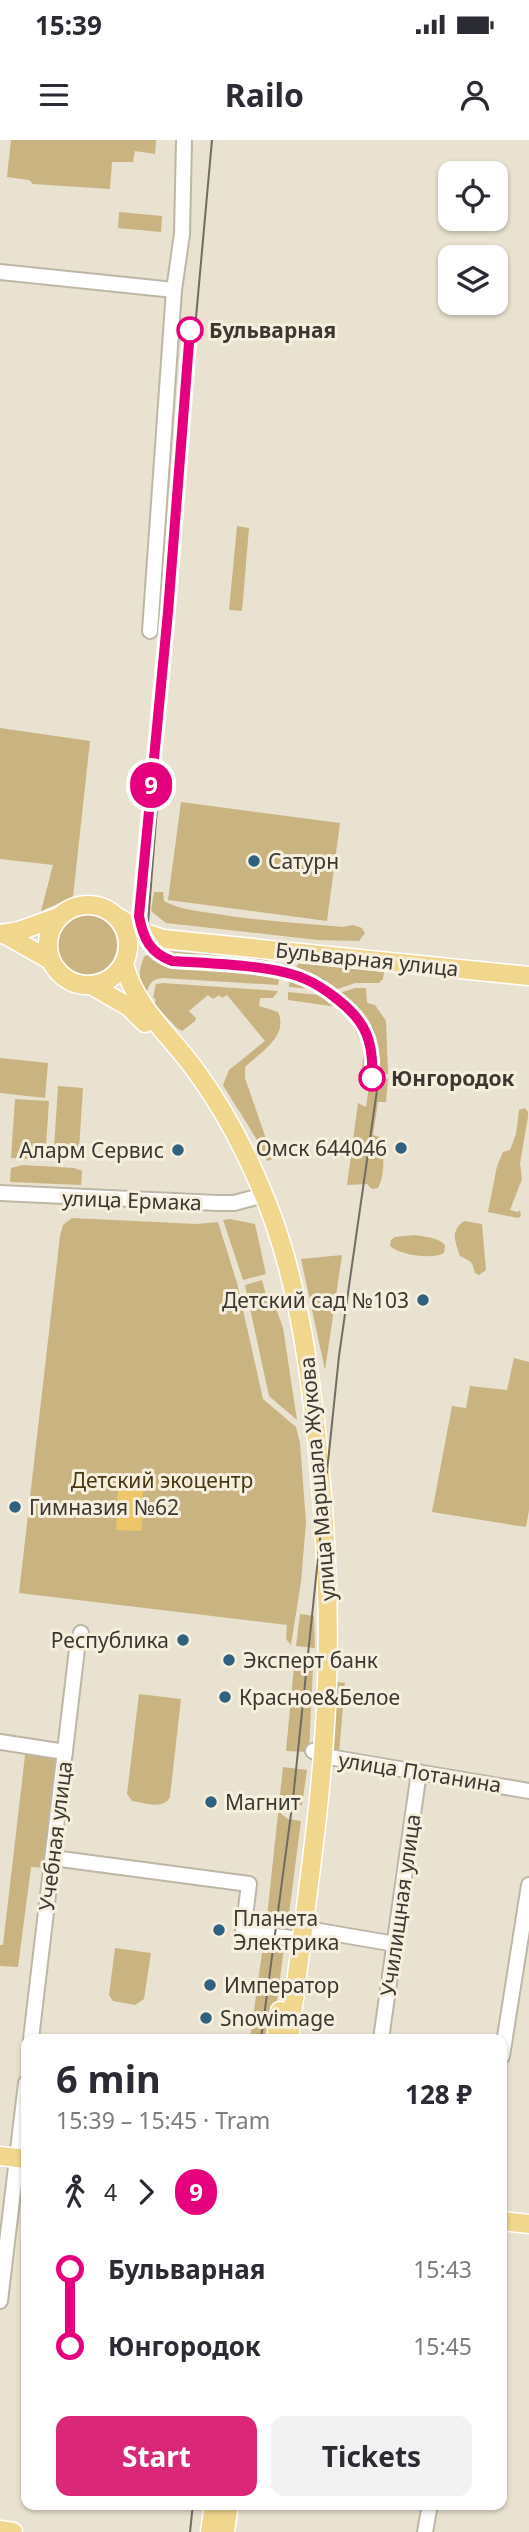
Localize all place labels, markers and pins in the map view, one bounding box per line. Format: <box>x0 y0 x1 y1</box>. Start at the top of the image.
place label: Бульварная <box>209 316 336 344</box>
marker: Бульварная <box>177 317 203 343</box>
place label: Сатурн <box>268 847 339 875</box>
marker: Сатурн <box>246 853 262 869</box>
place label: Юнгородок <box>391 1064 515 1092</box>
marker: Юнгородок <box>359 1065 385 1091</box>
place label: Омск 644046 <box>256 1134 387 1162</box>
place label: Аларм Сервис <box>19 1136 164 1164</box>
marker: Омск 644046 <box>393 1140 409 1156</box>
marker: Аларм Сервис <box>170 1142 186 1158</box>
place label: Детский сад №103 <box>222 1286 409 1314</box>
marker: Детский сад №103 <box>415 1292 431 1308</box>
place label: Гимназия №62 <box>29 1493 179 1521</box>
marker: Гимназия №62 <box>7 1499 23 1515</box>
place label: Республика <box>51 1626 169 1654</box>
marker: Республика <box>175 1632 191 1648</box>
place label: Эксперт банк <box>243 1646 378 1674</box>
marker: Эксперт банк <box>221 1652 237 1668</box>
place label: Красное&Белое <box>239 1683 400 1711</box>
marker: Красное&Белое <box>217 1689 233 1705</box>
place label: Магнит <box>225 1788 301 1816</box>
marker: Магнит <box>203 1794 219 1810</box>
place label: Планета Электрика <box>233 1904 339 1956</box>
marker: Планета Электрика <box>211 1922 227 1938</box>
place label: Император <box>224 1971 339 1999</box>
marker: Император <box>202 1977 218 1993</box>
place label: Snowimage <box>220 2004 335 2032</box>
marker: Snowimage <box>198 2010 214 2026</box>

